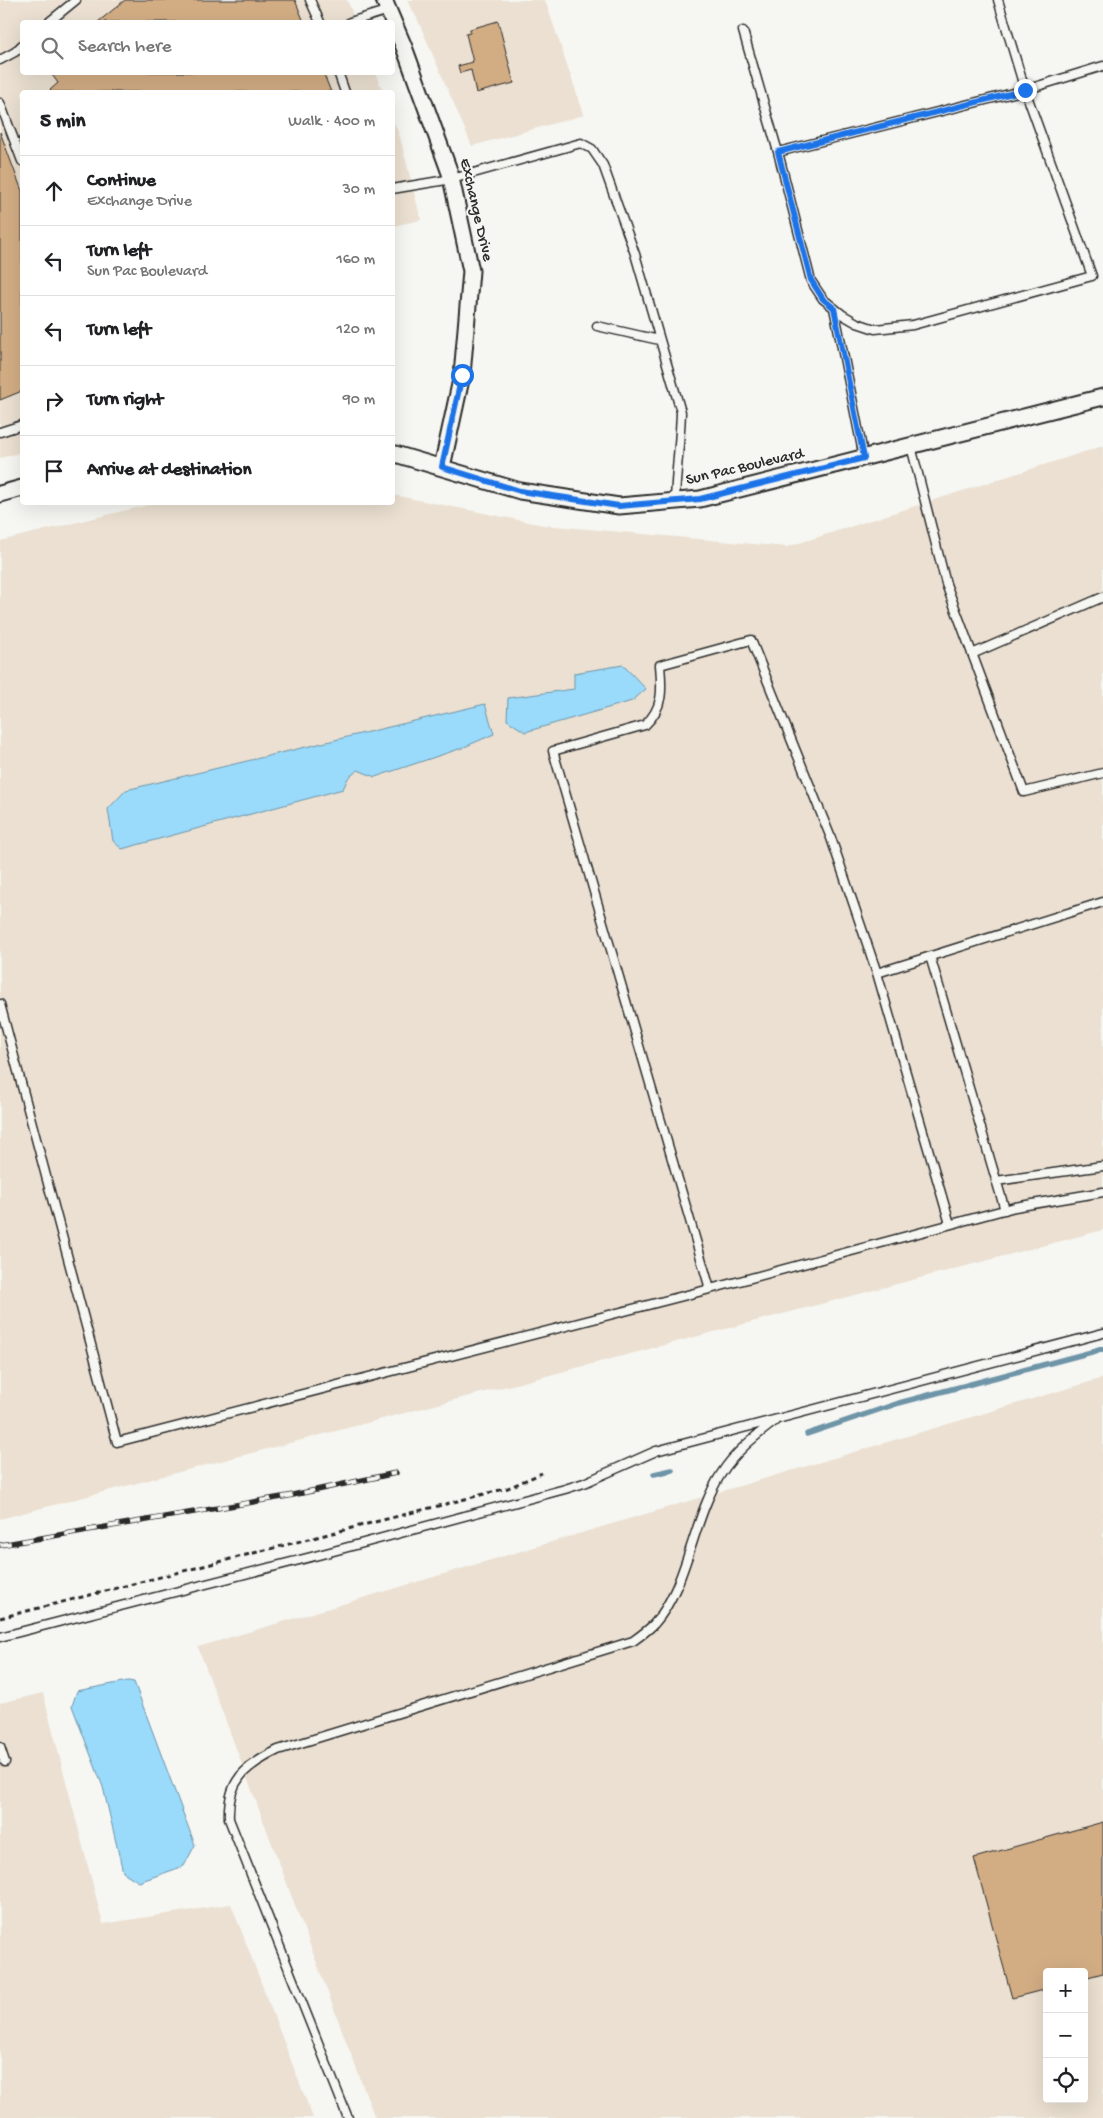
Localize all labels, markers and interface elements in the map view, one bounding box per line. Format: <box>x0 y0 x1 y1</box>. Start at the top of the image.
search box <box>20 20 395 75</box>
icon: search <box>38 34 66 62</box>
text: Search here <box>78 36 172 59</box>
route end <box>1014 79 1037 102</box>
text: 5 min <box>40 110 85 135</box>
text: Walk · 400 m <box>288 113 375 132</box>
street label: Exchange Drive <box>454 157 496 264</box>
text: Continue <box>87 170 156 193</box>
icon: ahead <box>40 177 68 205</box>
text: 30 m <box>342 181 375 200</box>
text: Exchange Drive <box>87 193 192 212</box>
text: Turn left <box>87 240 151 263</box>
icon: left <box>40 247 68 275</box>
text: 160 m <box>336 251 375 270</box>
text: Sun Pac Boulevard <box>87 263 207 282</box>
icon: left <box>40 317 68 345</box>
text: Turn left <box>87 319 151 342</box>
text: 120 m <box>336 321 375 340</box>
route start <box>451 364 474 387</box>
icon: right <box>40 387 68 415</box>
text: Turn right <box>87 389 163 412</box>
text: 90 m <box>343 391 375 410</box>
street label: Sun Pac Boulevard <box>684 445 807 491</box>
icon: arrive <box>40 457 68 485</box>
text: Arrive at destination <box>87 459 251 482</box>
map controls <box>1043 1968 1088 2103</box>
button: + <box>1043 1968 1088 2013</box>
button: − <box>1043 2013 1088 2058</box>
button: locate <box>1043 2058 1088 2103</box>

